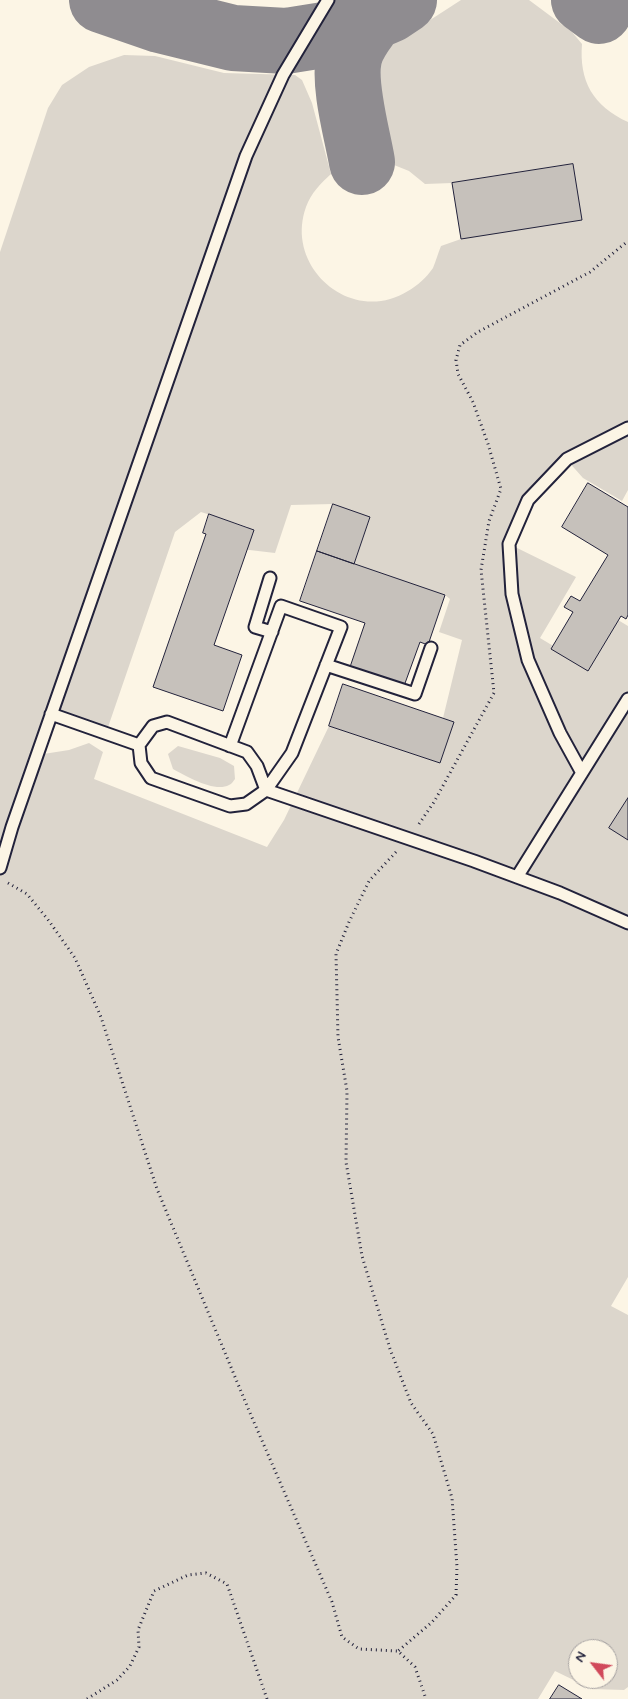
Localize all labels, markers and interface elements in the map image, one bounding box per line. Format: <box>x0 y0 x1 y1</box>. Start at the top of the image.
north arrow <box>568 1639 618 1689</box>
text: N <box>571 1648 591 1666</box>

